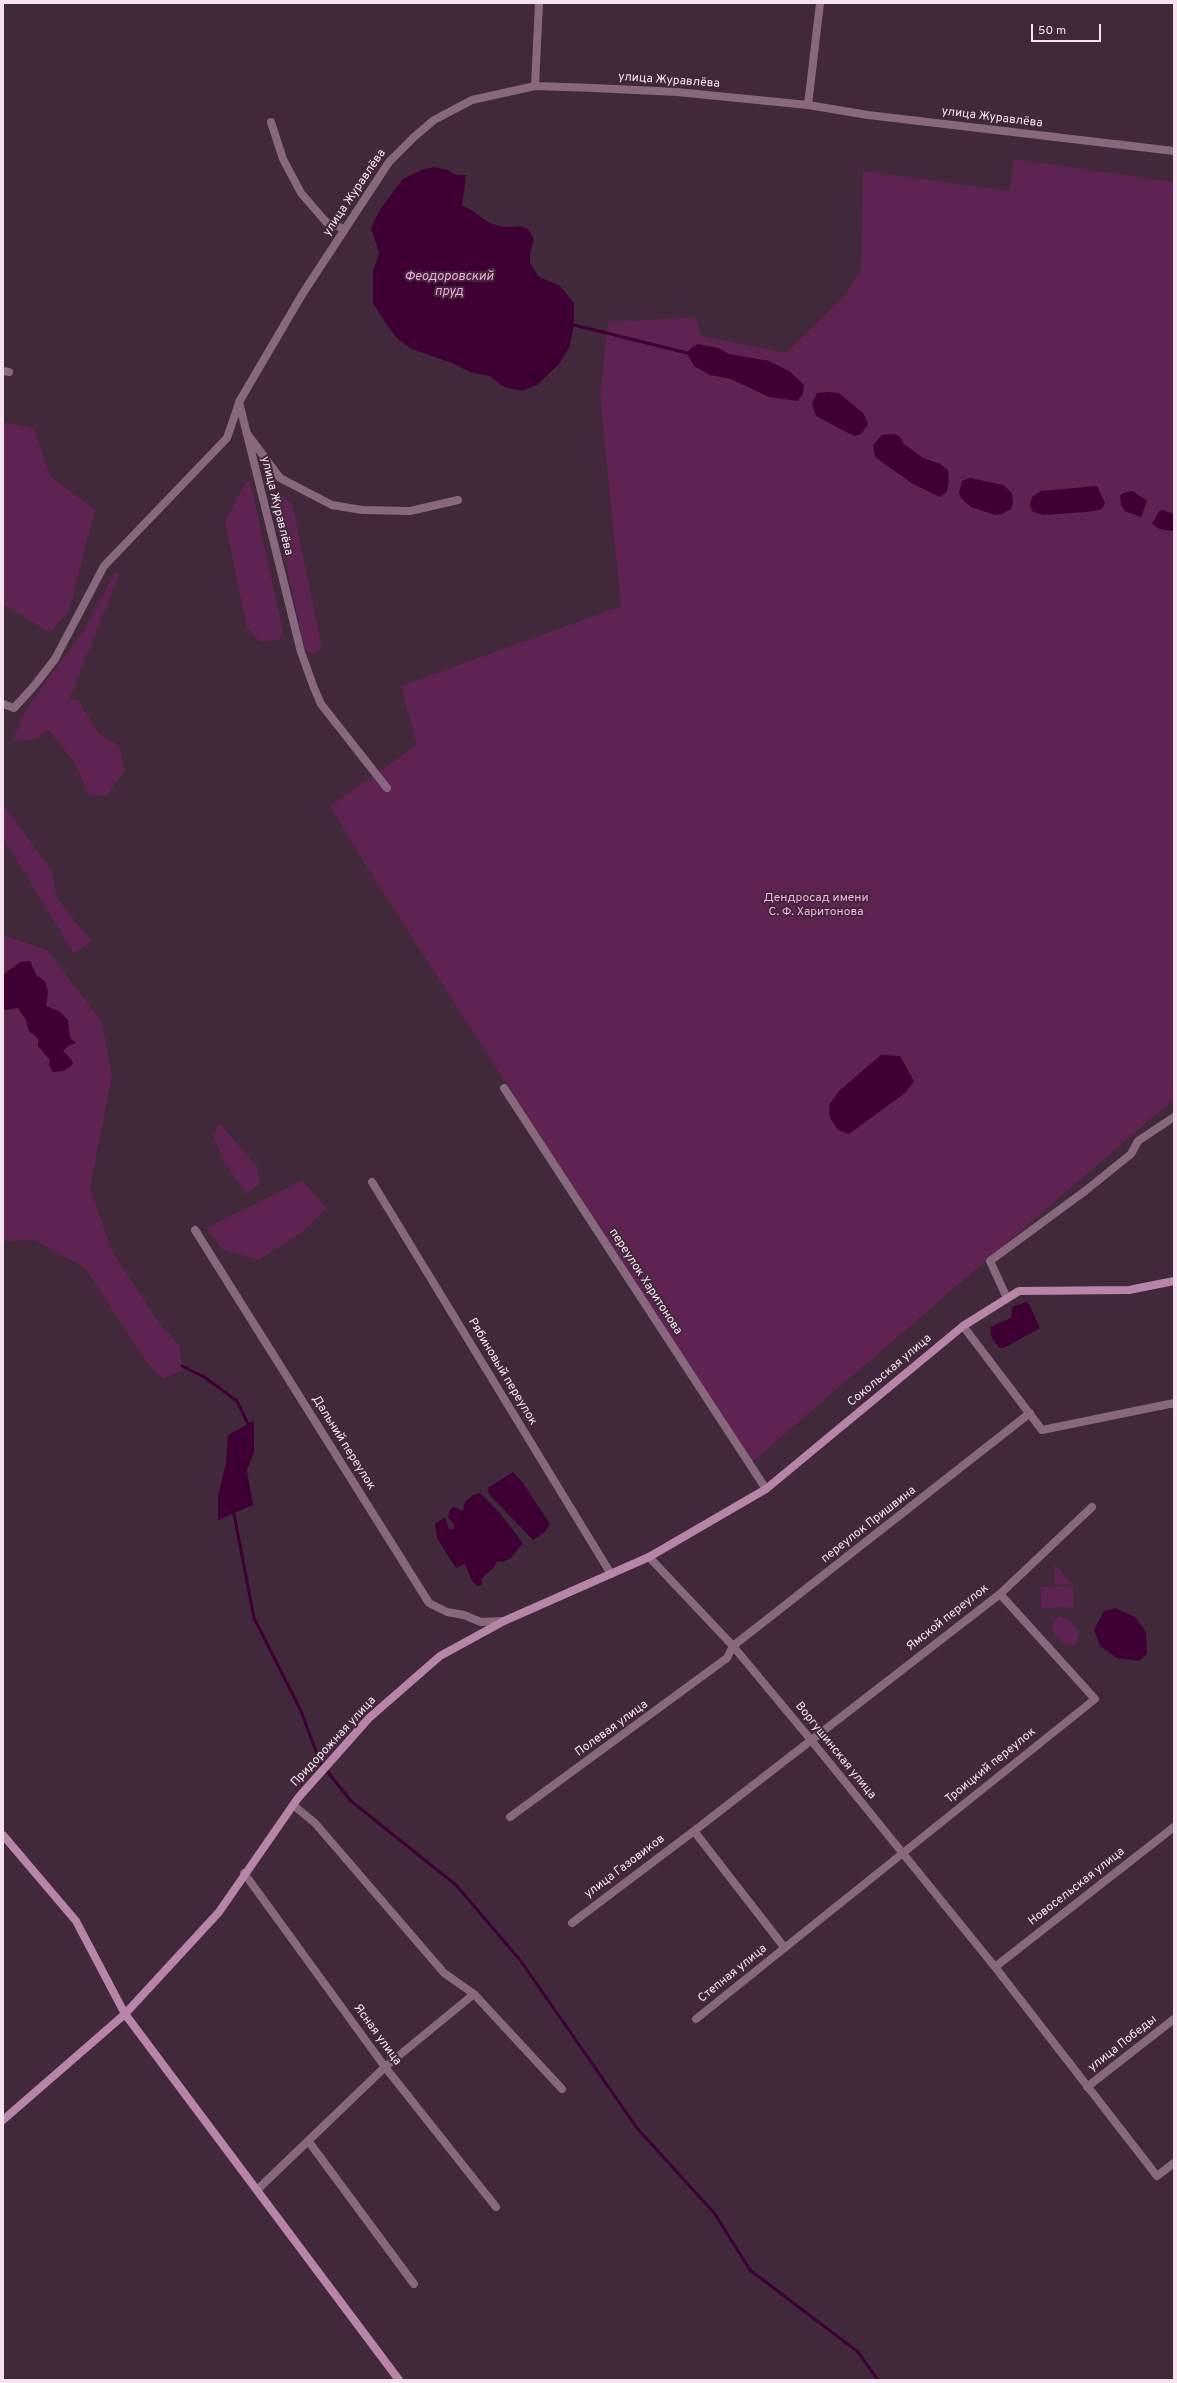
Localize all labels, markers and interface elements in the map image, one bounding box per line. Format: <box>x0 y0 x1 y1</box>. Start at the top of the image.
scale bar <box>1033 16 1103 42</box>
text: 50 m <box>1038 23 1066 39</box>
street label: улица Журавлёва <box>618 70 720 92</box>
street label: улица Журавлёва <box>941 105 1043 131</box>
street label: улица Журавлёва <box>321 147 389 239</box>
water label: Феодоровский пруд <box>404 269 494 300</box>
street label: улица Журавлёва <box>257 455 295 557</box>
park label: Дендросад имени С. Ф. Харитонова <box>763 892 869 920</box>
street label: переулок Харитонова <box>605 1226 685 1338</box>
street label: Рябиновый переулок <box>464 1316 540 1428</box>
street label: Сокольская улица <box>845 1332 935 1410</box>
street label: Дальний переулок <box>308 1393 378 1493</box>
street label: переулок Пришвина <box>819 1484 919 1566</box>
street label: Ямской переулок <box>904 1581 992 1655</box>
street label: Придорожная улица <box>288 1694 380 1790</box>
street label: Полевая улица <box>573 1698 651 1760</box>
street label: Воргушинская улица <box>791 1700 879 1802</box>
street label: Троицкий переулок <box>943 1725 1039 1807</box>
street label: улица Газовиков <box>582 1832 668 1902</box>
street label: Новосельская улица <box>1026 1845 1128 1929</box>
street label: Степная улица <box>696 1942 770 2006</box>
street label: Ясная улица <box>350 2002 404 2068</box>
street label: улица Победы <box>1086 2013 1160 2075</box>

